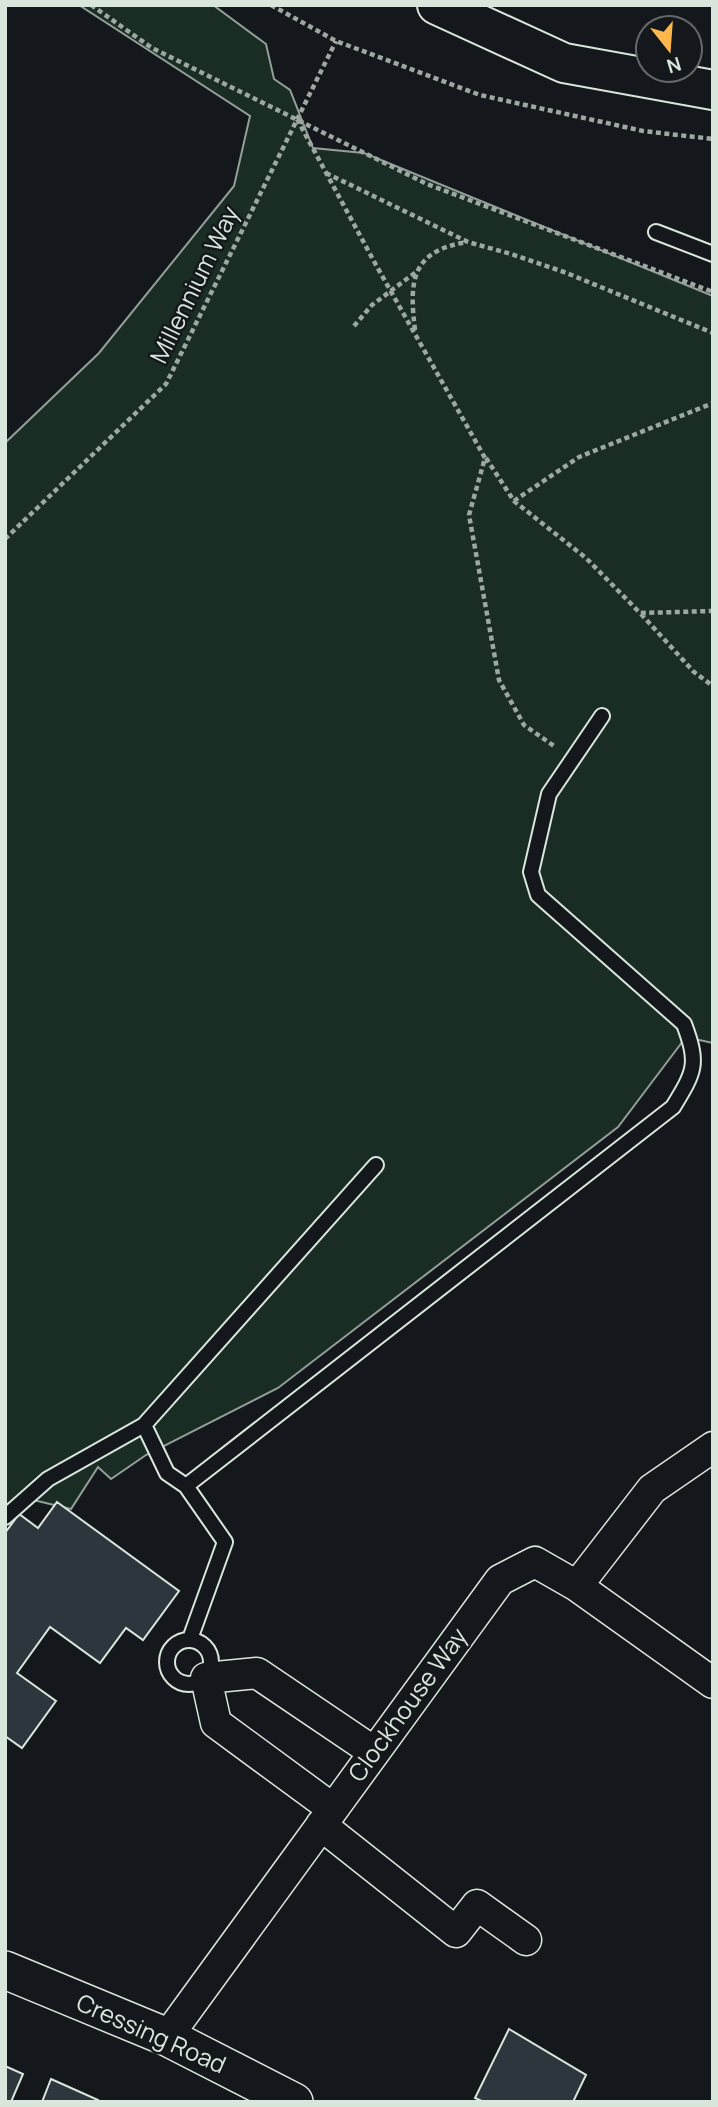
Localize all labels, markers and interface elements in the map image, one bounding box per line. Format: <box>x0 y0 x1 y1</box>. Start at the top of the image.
north arrow <box>634 14 704 84</box>
text: N <box>664 51 684 80</box>
street label: Millennium Way <box>141 200 246 368</box>
street label: Clockhouse Way <box>340 1620 474 1788</box>
street label: Cressing Road <box>72 1985 232 2080</box>

